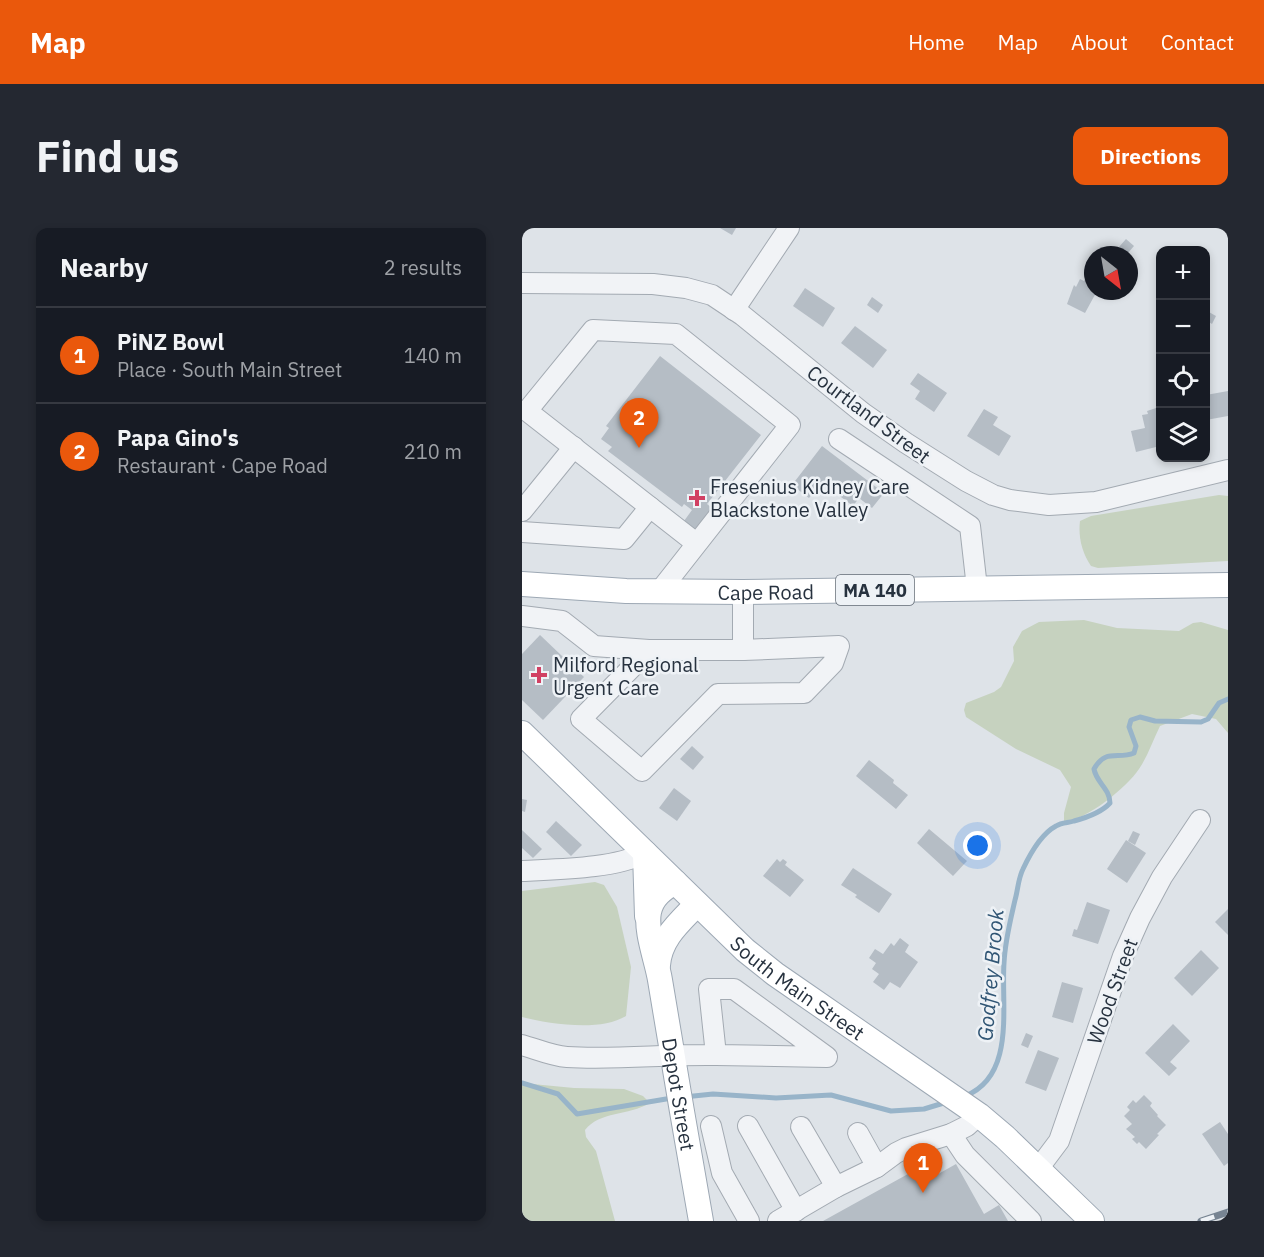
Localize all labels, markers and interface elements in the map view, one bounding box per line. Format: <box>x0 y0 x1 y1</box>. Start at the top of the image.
text: Map <box>30 24 86 61</box>
text: Home <box>908 28 965 56</box>
text: Map <box>998 28 1038 56</box>
text: About <box>1071 28 1128 56</box>
text: Contact <box>1161 28 1234 56</box>
button: Directions <box>1073 127 1228 185</box>
text: Find us <box>36 129 179 184</box>
north arrow <box>1084 246 1138 300</box>
map controls <box>1156 246 1210 462</box>
button: + <box>1156 246 1210 300</box>
text: Nearby <box>60 250 148 284</box>
text: 2 results <box>384 254 462 281</box>
button: − <box>1156 300 1210 354</box>
text: PiNZ Bowl <box>117 327 224 356</box>
text: 1 <box>74 342 86 369</box>
text: 140 m <box>404 342 462 369</box>
button: locate <box>1156 354 1210 408</box>
text: Place · South Main Street <box>117 356 342 383</box>
street label: Courtland Street <box>802 359 936 469</box>
pin: 2 <box>620 398 658 448</box>
button: layers <box>1156 408 1210 462</box>
text: Papa Gino's <box>117 423 239 452</box>
text: 2 <box>74 438 86 465</box>
text: 210 m <box>404 438 462 465</box>
text: Restaurant · Cape Road <box>117 452 328 479</box>
place label: Fresenius Kidney Care Blackstone Valley <box>710 473 909 523</box>
marker: Fresenius Kidney Care Blackstone Valley <box>688 489 706 507</box>
road number: MA 140 <box>836 575 914 605</box>
street label: Cape Road <box>717 577 814 606</box>
place label: Milford Regional Urgent Care <box>553 651 699 701</box>
marker: Milford Regional Urgent Care <box>530 666 548 684</box>
your location <box>963 831 992 860</box>
water label: Godfrey Brook <box>970 907 1010 1042</box>
street label: South Main Street <box>725 930 870 1046</box>
street label: Wood Street <box>1080 934 1144 1048</box>
street label: Depot Street <box>656 1036 702 1153</box>
pin: 1 <box>904 1144 942 1193</box>

